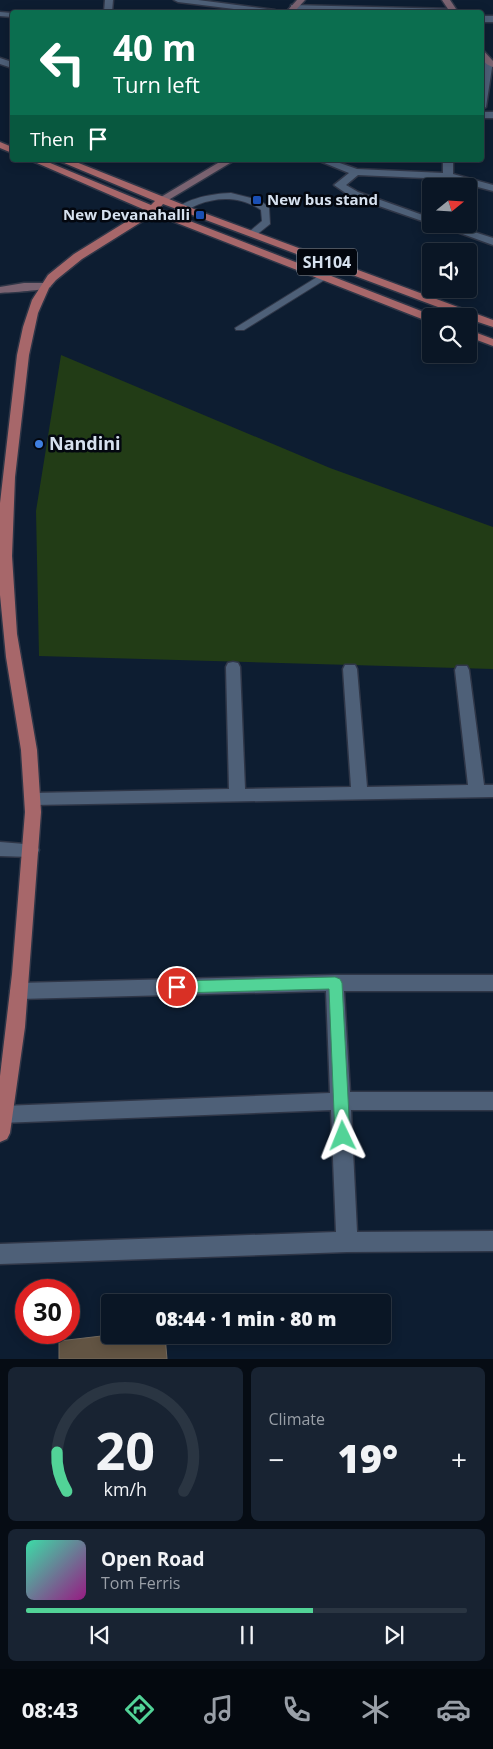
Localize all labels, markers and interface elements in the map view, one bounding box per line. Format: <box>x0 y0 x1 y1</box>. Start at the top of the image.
text: 40 m <box>113 24 196 71</box>
icon: left <box>30 30 95 95</box>
text: Turn left <box>113 69 200 99</box>
icon: arrive <box>84 125 112 153</box>
text: Then <box>30 126 74 152</box>
north arrow <box>422 178 478 232</box>
map controls <box>422 178 477 363</box>
place label: New bus stand <box>267 189 378 209</box>
marker: New bus stand <box>251 194 263 206</box>
place label: New Devanahalli <box>63 204 190 224</box>
marker: New Devanahalli <box>194 209 206 221</box>
button: sound <box>422 243 477 298</box>
road number: SH104 <box>297 248 357 276</box>
button: search <box>422 308 477 363</box>
place label: Nandini <box>49 431 121 455</box>
marker: Nandini <box>33 438 45 450</box>
pin <box>156 966 198 1008</box>
icon: arrive <box>163 973 191 1001</box>
position arrow <box>316 1109 368 1161</box>
speed limit sign: 30 <box>15 1279 80 1344</box>
text: 08:44 · 1 min · 80 m <box>156 1306 336 1332</box>
text: Climate <box>269 1408 325 1430</box>
text: 20 <box>96 1414 155 1485</box>
text: 19° <box>337 1432 398 1484</box>
text: − <box>269 1440 285 1478</box>
text: + <box>451 1440 467 1478</box>
text: km/h <box>104 1477 147 1501</box>
text: Open Road <box>101 1546 205 1572</box>
text: Tom Ferris <box>101 1572 180 1594</box>
icon: previous <box>86 1621 114 1649</box>
icon: pause <box>233 1621 261 1649</box>
icon: next <box>380 1621 408 1649</box>
icon: directions <box>122 1692 157 1727</box>
icon: music <box>201 1692 236 1727</box>
icon: phone <box>279 1692 314 1727</box>
icon: climate <box>358 1692 393 1727</box>
icon: car <box>436 1692 471 1727</box>
text: 08:43 <box>22 1694 78 1724</box>

